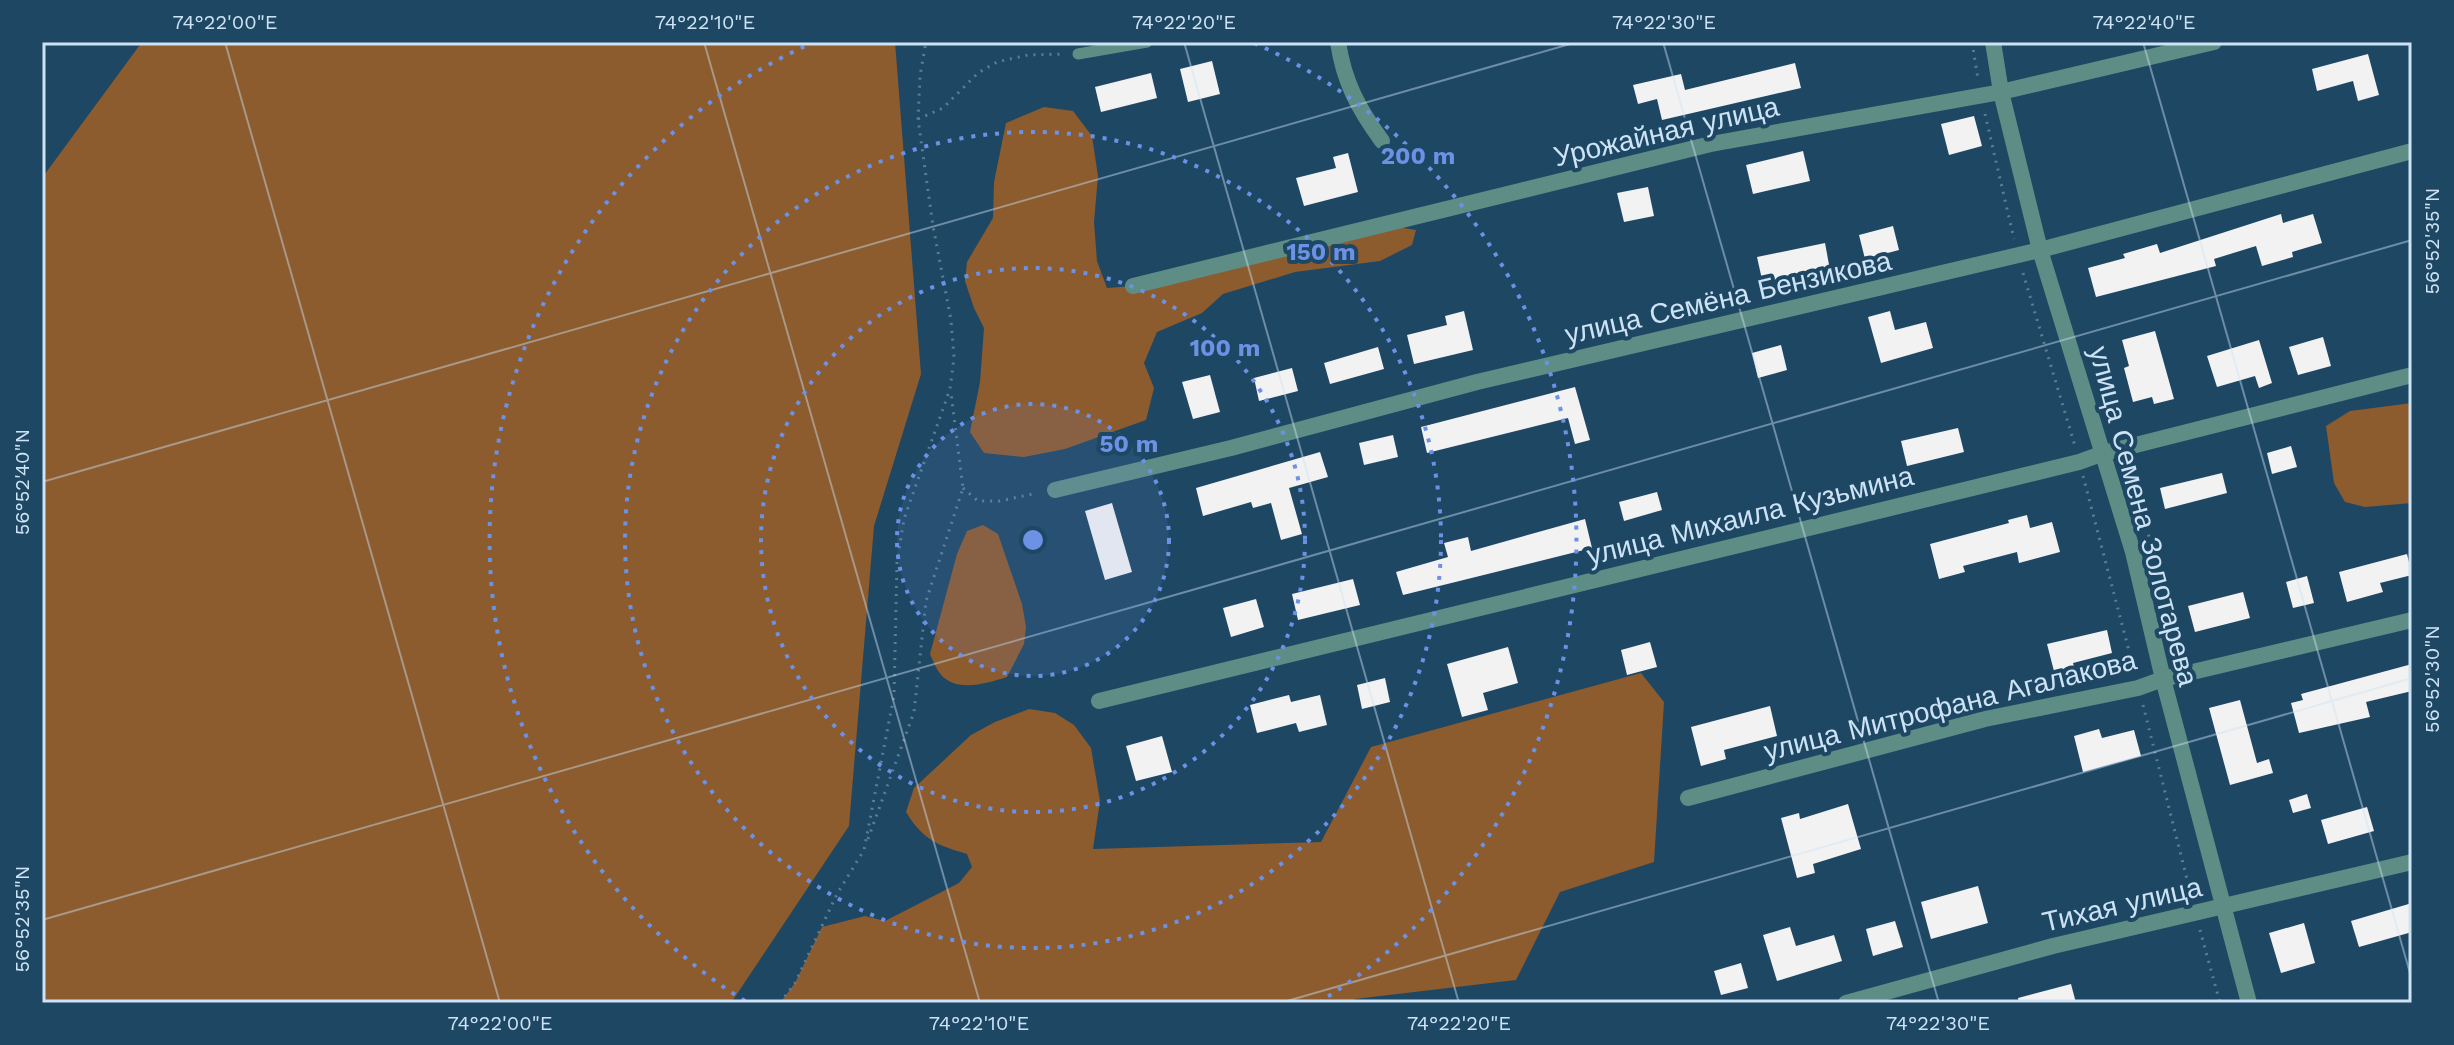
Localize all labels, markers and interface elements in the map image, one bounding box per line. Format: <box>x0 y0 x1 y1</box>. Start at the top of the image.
text: 74°22'00"E <box>173 10 278 34</box>
text: 74°22'10"E <box>655 10 755 34</box>
text: 74°22'20"E <box>1132 10 1236 34</box>
text: 74°22'30"E <box>1612 10 1716 34</box>
text: 74°22'40"E <box>2093 10 2195 34</box>
street label: Урожайная улица <box>1550 89 1782 173</box>
text: 200 m <box>1381 142 1455 170</box>
text: 56°52'35"N <box>2420 187 2444 295</box>
text: 150 m <box>1286 238 1356 266</box>
street label: улица Семёна Бензикова <box>1562 244 1895 351</box>
text: 100 m <box>1190 334 1260 362</box>
street label: улица Семена Золотарева <box>2082 343 2205 690</box>
text: 56°52'40"N <box>10 429 34 535</box>
text: 50 m <box>1100 430 1158 458</box>
street label: улица Михаила Кузьмина <box>1583 459 1917 572</box>
centre of rings <box>1019 526 1047 554</box>
text: 56°52'30"N <box>2420 625 2444 733</box>
street label: улица Митрофана Агалакова <box>1760 643 2140 768</box>
text: 56°52'35"N <box>10 865 34 973</box>
street label: Тихая улица <box>2039 870 2205 939</box>
text: 74°22'00"E <box>448 1011 553 1035</box>
text: 74°22'10"E <box>929 1011 1029 1035</box>
text: 74°22'20"E <box>1407 1011 1511 1035</box>
text: 74°22'30"E <box>1886 1011 1990 1035</box>

